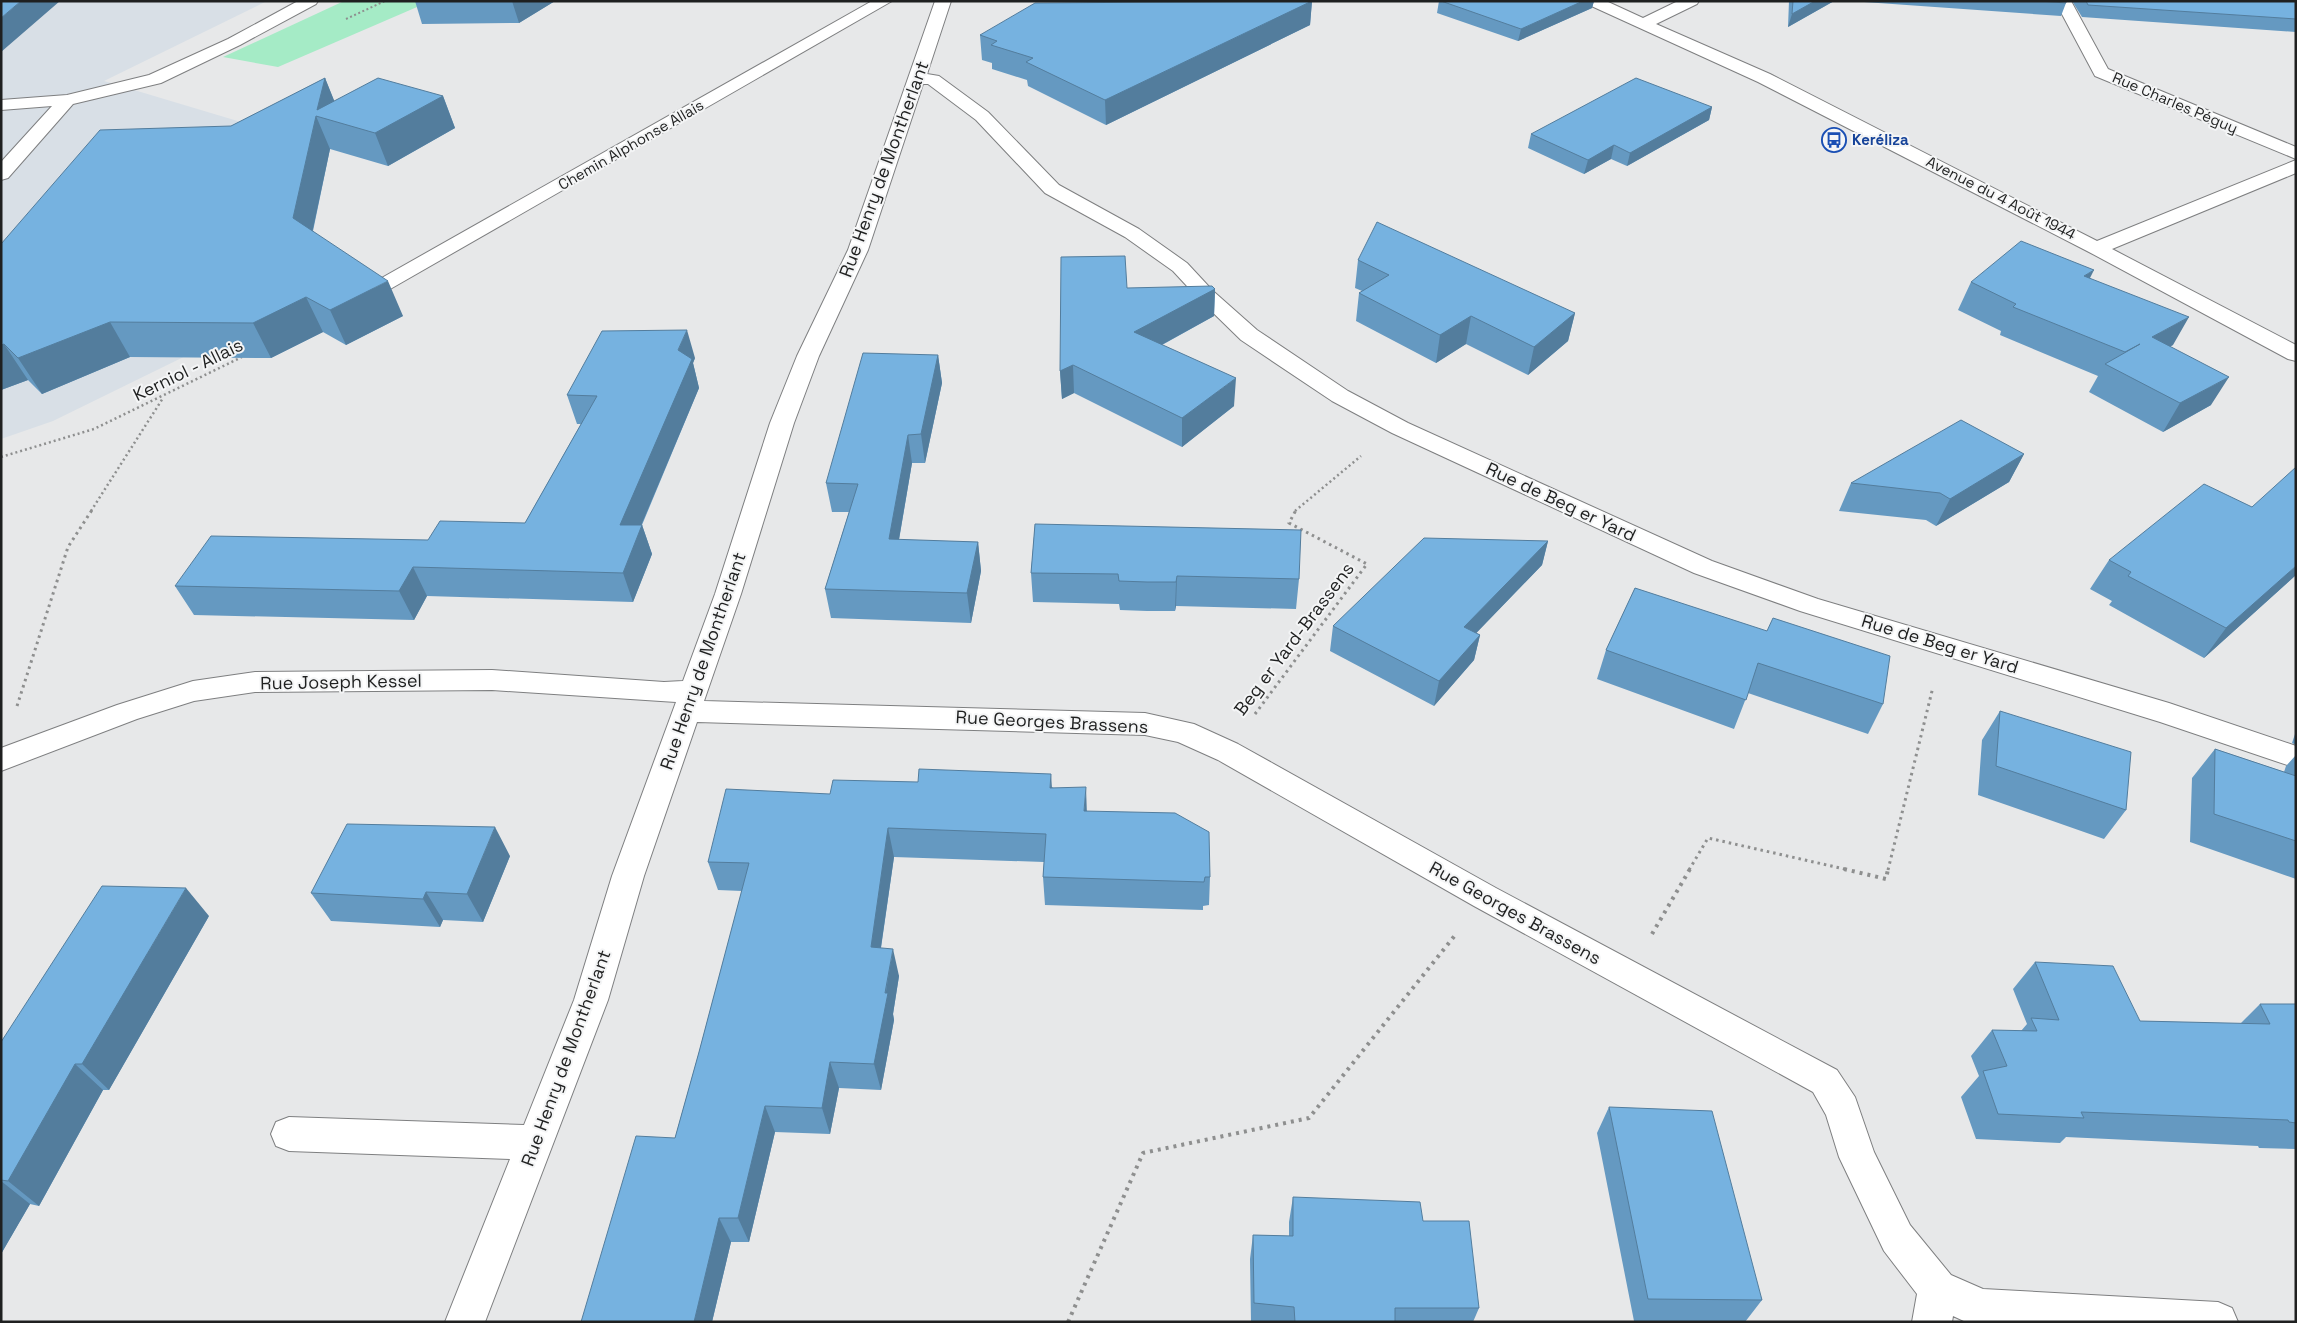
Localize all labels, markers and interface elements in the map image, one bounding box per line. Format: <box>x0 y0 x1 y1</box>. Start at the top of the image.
street label: Rue Henry de Montherlant <box>834 58 933 280</box>
street label: Rue Charles Péguy <box>2110 68 2241 138</box>
street label: Chemin Alphonse Allais <box>555 95 707 194</box>
bus stop icon: Keréliza <box>1821 127 1847 153</box>
place label: Keréliza <box>1852 130 1909 149</box>
street label: Avenue du 4 Août 1944 <box>1923 152 2079 244</box>
street label: Kerniol - Allais <box>129 333 247 406</box>
street label: Rue de Beg er Yard <box>1482 457 1640 546</box>
street label: Rue Henry de Montherlant <box>654 549 751 773</box>
street label: Beg er Yard-Brassens <box>1229 558 1359 720</box>
street label: Rue de Beg er Yard <box>1859 609 2021 678</box>
street label: Rue Joseph Kessel <box>260 669 422 694</box>
street label: Rue Georges Brassens <box>955 705 1149 738</box>
street label: Rue Georges Brassens <box>1425 856 1605 969</box>
street label: Rue Henry de Montherlant <box>516 947 615 1169</box>

